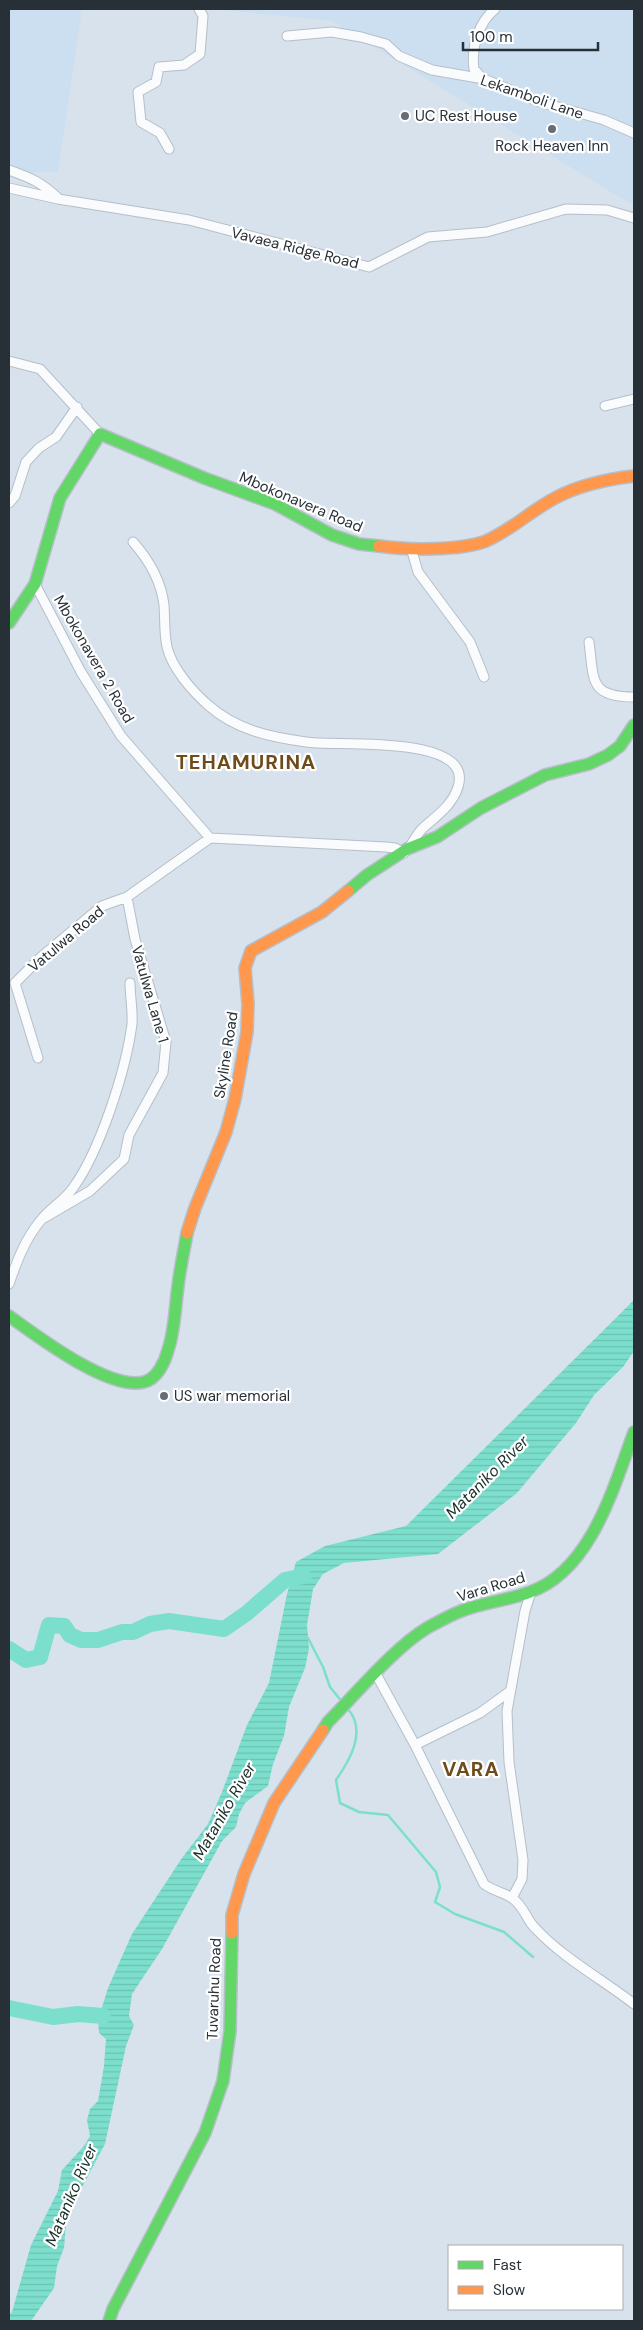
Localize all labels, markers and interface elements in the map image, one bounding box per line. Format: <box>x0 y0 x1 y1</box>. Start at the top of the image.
scale bar <box>463 20 598 52</box>
text: 100 m <box>470 27 513 47</box>
street label: Lekamboli Lane <box>478 70 586 124</box>
place label: UC Rest House <box>415 106 517 126</box>
marker: UC Rest House <box>399 110 411 122</box>
marker: Rock Heaven Inn <box>546 123 558 135</box>
place label: Rock Heaven Inn <box>495 136 609 156</box>
street label: Vavaea Ridge Road <box>229 222 361 274</box>
street label: Mbokonavera Road <box>236 467 366 537</box>
street label: Mbokonavera 2 Road <box>49 591 139 727</box>
district label: TEHAMURINA <box>176 749 316 775</box>
street label: Vatulwa Road <box>24 901 108 977</box>
street label: Vatulwa Lane 1 <box>127 943 173 1045</box>
street label: Skyline Road <box>209 1010 243 1100</box>
place label: US war memorial <box>174 1386 290 1406</box>
marker: US war memorial <box>158 1390 170 1402</box>
water label: Mataniko River <box>441 1430 534 1523</box>
street label: Vara Road <box>455 1567 527 1607</box>
district label: VARA <box>442 1756 500 1782</box>
water label: Mataniko River <box>188 1758 261 1863</box>
street label: Tuvaruhu Road <box>202 1938 226 2040</box>
water label: Mataniko River <box>40 2140 102 2249</box>
legend <box>448 2245 623 2310</box>
text: Fast <box>493 2255 522 2275</box>
text: Slow <box>493 2280 526 2300</box>

